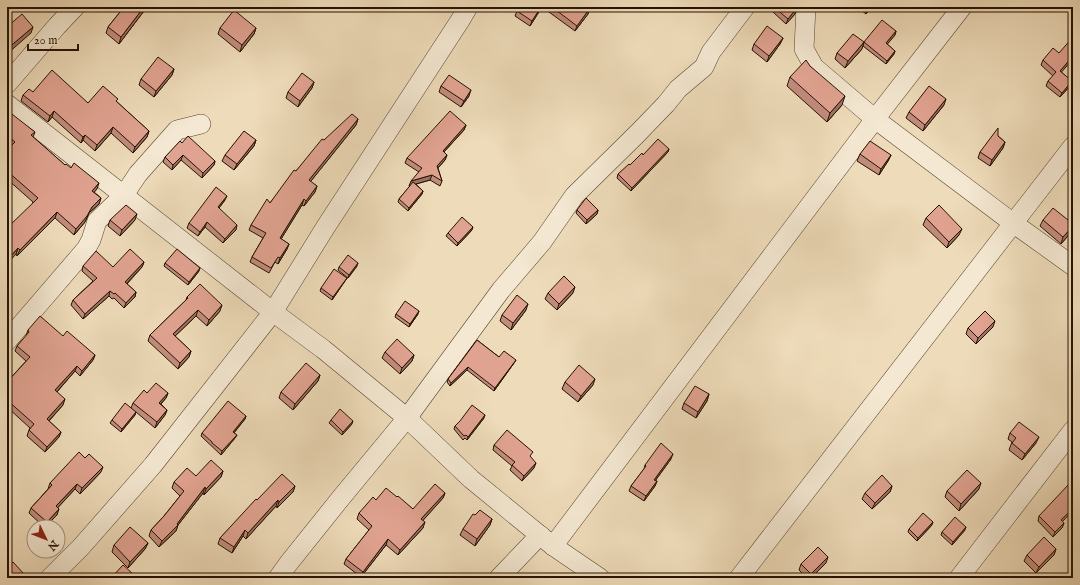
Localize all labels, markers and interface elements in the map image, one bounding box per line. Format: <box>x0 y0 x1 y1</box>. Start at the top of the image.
scale bar <box>28 26 78 52</box>
text: 20 m <box>34 33 57 48</box>
north arrow <box>26 519 66 559</box>
text: N <box>44 536 62 554</box>

